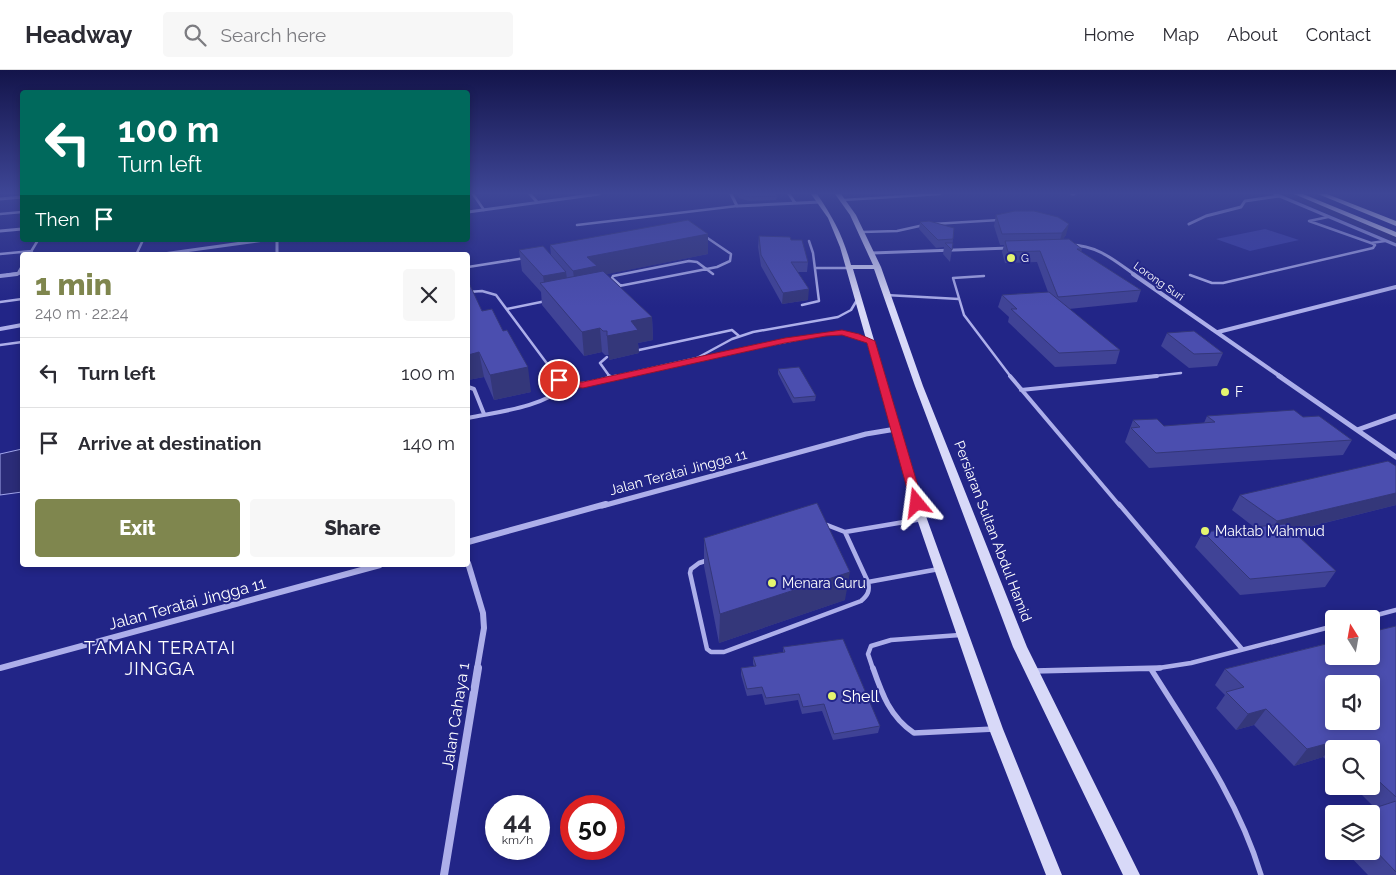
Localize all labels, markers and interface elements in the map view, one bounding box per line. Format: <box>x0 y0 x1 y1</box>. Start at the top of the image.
search box <box>163 12 513 57</box>
text: Headway <box>25 20 133 49</box>
icon: search <box>181 21 209 49</box>
text: Search here <box>221 24 326 46</box>
text: Home <box>1083 24 1134 45</box>
text: Map <box>1162 24 1199 45</box>
text: About <box>1227 24 1278 45</box>
text: Contact <box>1306 24 1371 45</box>
text: 100 m <box>118 109 219 150</box>
icon: left <box>35 110 100 175</box>
text: Turn left <box>118 151 202 177</box>
icon: arrive <box>90 205 118 233</box>
text: Then <box>35 208 80 230</box>
marker: G <box>1005 252 1017 264</box>
place label: G <box>1021 252 1029 265</box>
street label: Lorong Suri <box>1131 259 1186 304</box>
text: 1 min <box>35 267 112 302</box>
button: close <box>403 269 455 321</box>
text: 240 m · 22:24 <box>35 304 129 323</box>
icon: left <box>35 359 63 387</box>
pin <box>538 359 580 401</box>
text: Turn left <box>78 362 155 384</box>
text: 100 m <box>401 362 455 384</box>
icon: arrive <box>545 366 573 394</box>
place label: F <box>1235 384 1243 400</box>
marker: F <box>1219 386 1231 398</box>
icon: arrive <box>35 429 63 457</box>
text: Arrive at destination <box>78 432 262 454</box>
text: 140 m <box>403 432 455 454</box>
street label: Persiaran Sultan Abdul Hamid <box>951 438 1035 624</box>
street label: Jalan Teratai Jingga 11 <box>608 446 748 498</box>
position arrow <box>890 476 942 528</box>
button: Exit <box>35 499 240 557</box>
button: Share <box>250 499 455 557</box>
place label: Maktab Mahmud <box>1215 523 1325 539</box>
marker: Maktab Mahmud <box>1199 525 1211 537</box>
street label: Jalan Teratai Jingga 11 <box>106 573 268 634</box>
place label: Menara Guru <box>782 575 866 591</box>
marker: Menara Guru <box>766 577 778 589</box>
north arrow <box>1325 610 1380 665</box>
map controls <box>1325 610 1380 860</box>
district label: TAMAN TERATAI JINGGA <box>84 637 236 679</box>
street label: Jalan Cahaya 1 <box>438 661 473 771</box>
button: sound <box>1325 675 1380 730</box>
place label: Shell <box>842 687 880 706</box>
marker: Shell <box>826 690 838 702</box>
button: search <box>1325 740 1380 795</box>
speed limit sign: 50 <box>560 795 625 860</box>
button: layers <box>1325 805 1380 860</box>
text: 44 <box>503 806 532 836</box>
text: km/h <box>502 833 533 847</box>

